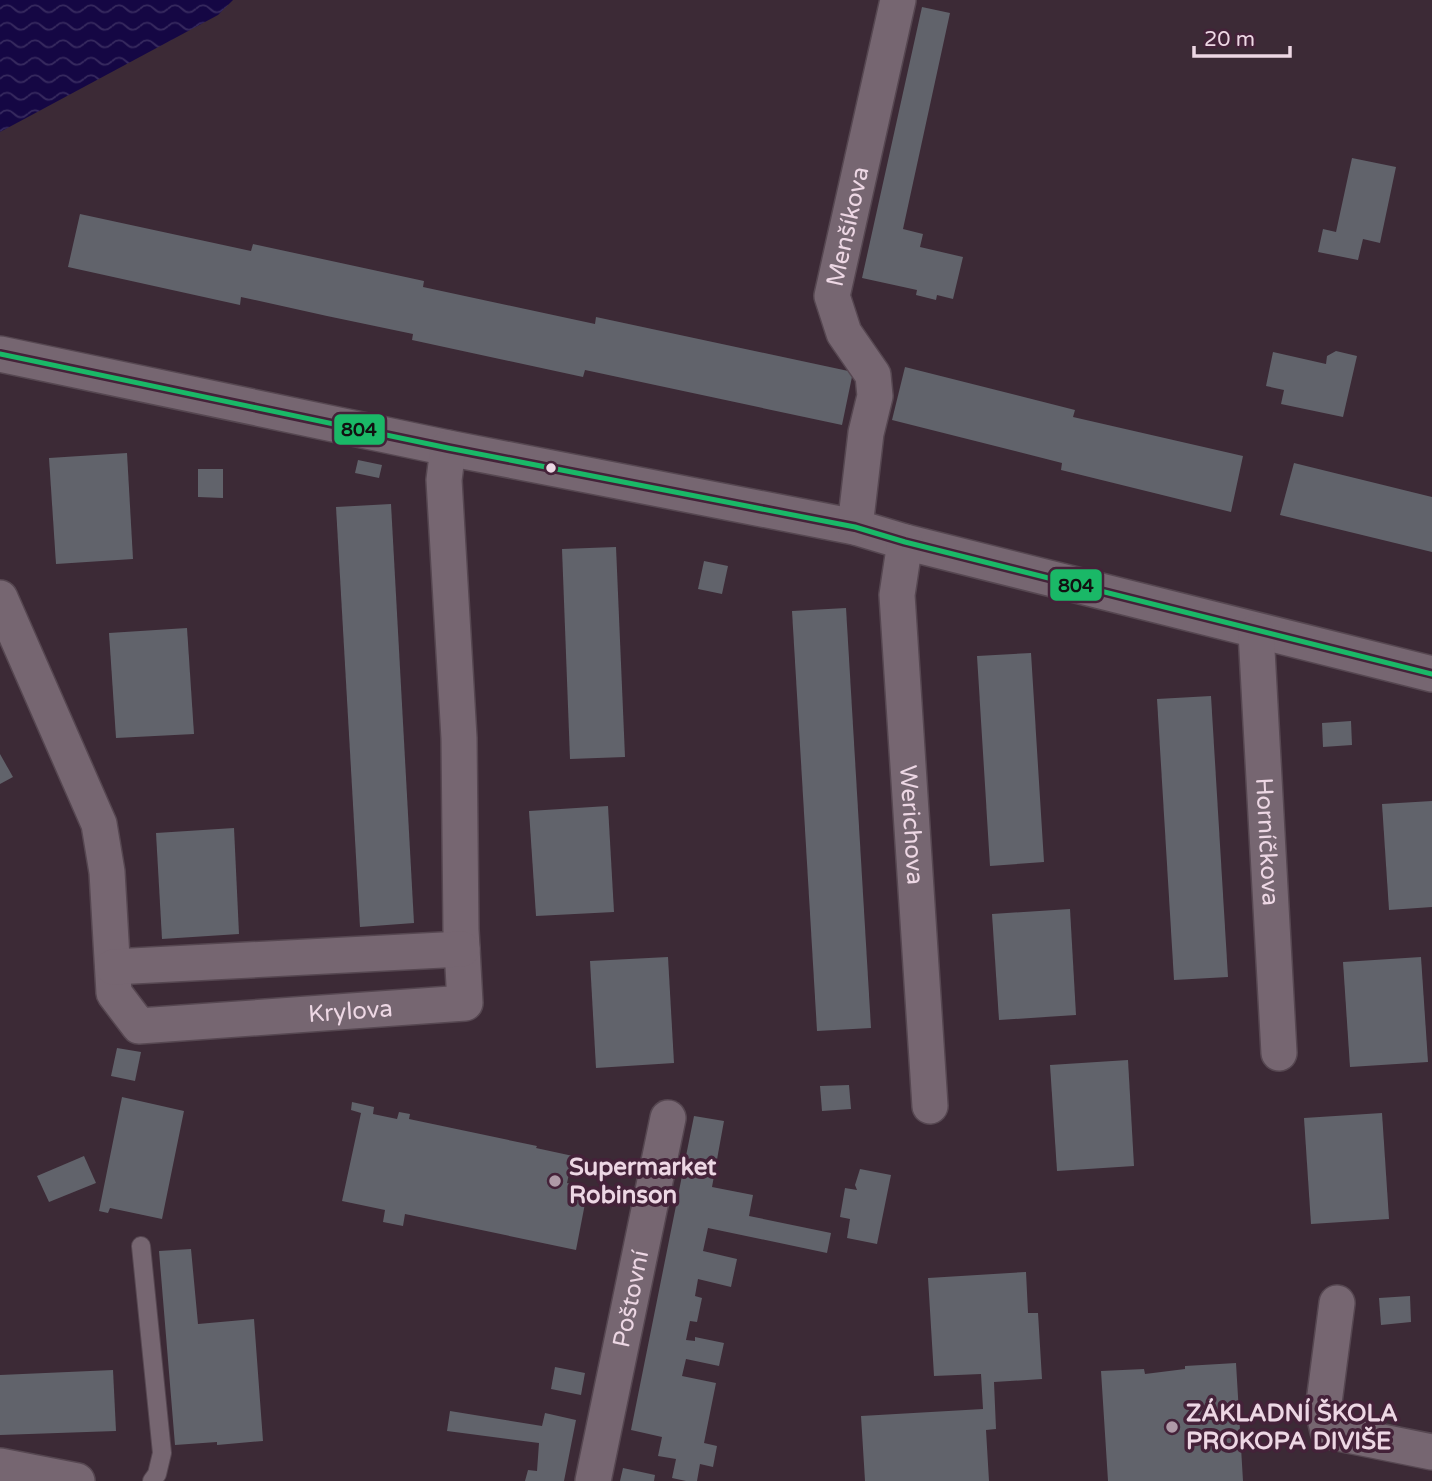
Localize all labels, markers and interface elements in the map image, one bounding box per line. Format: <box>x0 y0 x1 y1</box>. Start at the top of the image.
scale bar <box>1194 14 1290 58</box>
text: 20 m <box>1204 27 1255 52</box>
street label: Menšíkova <box>820 164 875 289</box>
line badge: 804 <box>333 413 386 446</box>
text: 804 <box>341 419 377 441</box>
unlabelled marker <box>544 461 558 475</box>
line badge: 804 <box>1049 568 1103 602</box>
text: 804 <box>1058 575 1094 597</box>
street label: Werichova <box>894 764 930 886</box>
street label: Horníčkova <box>1249 777 1285 907</box>
street label: Krylova <box>307 994 394 1029</box>
place label: Supermarket Robinson <box>569 1153 717 1210</box>
marker: Supermarket Robinson <box>547 1173 563 1189</box>
street label: Poštovní <box>606 1248 655 1350</box>
place label: ZÁKLADNÍ ŠKOLA PROKOPA DIVIŠE <box>1186 1398 1398 1456</box>
marker: ZÁKLADNÍ ŠKOLA PROKOPA DIVIŠE <box>1164 1419 1180 1435</box>

